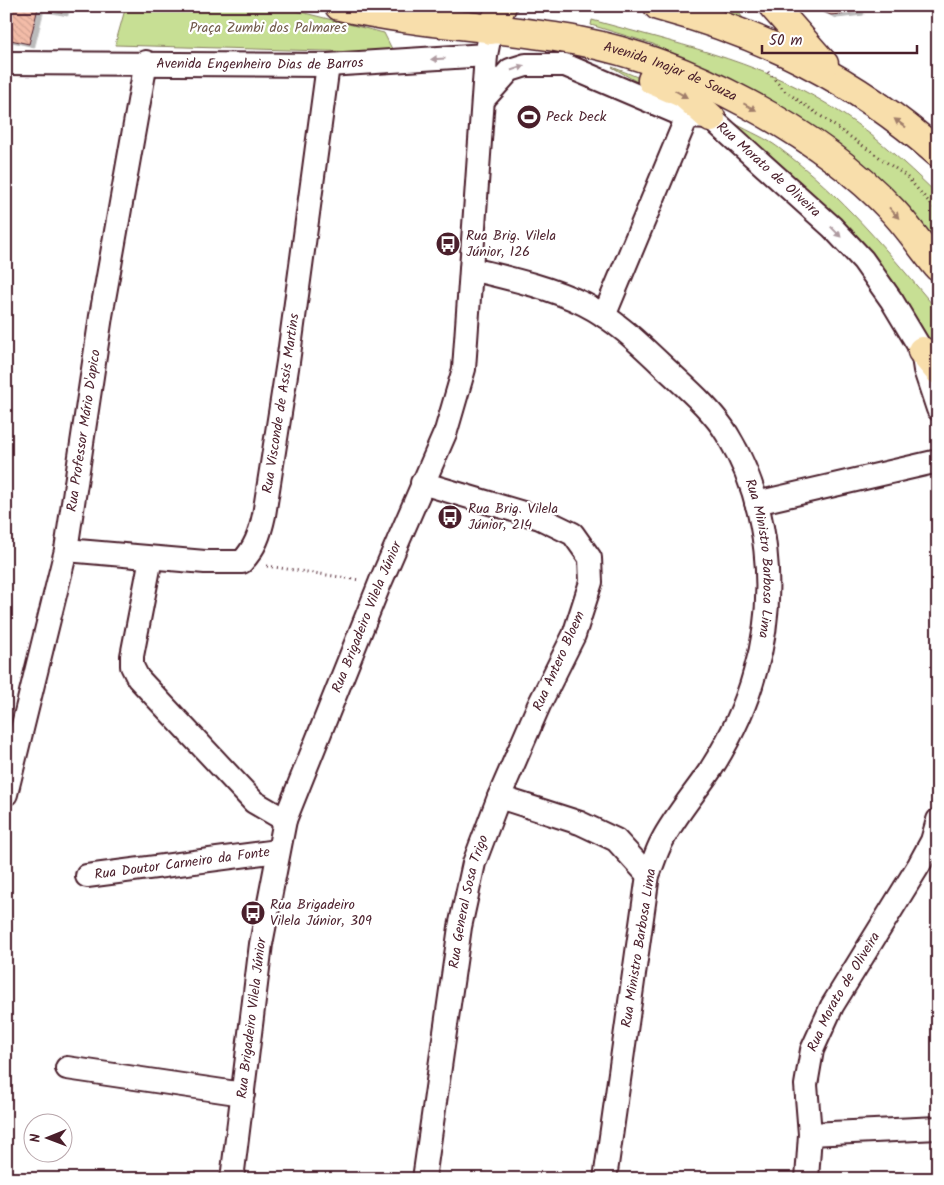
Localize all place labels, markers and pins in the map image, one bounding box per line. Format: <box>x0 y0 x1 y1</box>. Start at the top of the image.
sports icon: Peck Deck <box>516 104 542 130</box>
place label: Peck Deck <box>546 106 607 128</box>
place label: Rua Brig. Vilela Júnior, 126 <box>466 225 556 263</box>
bus stop icon: Rua Brig. Vilela Júnior, 126 <box>435 231 461 257</box>
place label: Rua Brig. Vilela Júnior, 214 <box>468 498 558 536</box>
bus stop icon: Rua Brig. Vilela Júnior, 214 <box>437 504 463 530</box>
place label: Rua Brigadeiro Vilela Júnior, 309 <box>270 894 372 932</box>
bus stop icon: Rua Brigadeiro Vilela Júnior, 309 <box>240 900 266 926</box>

